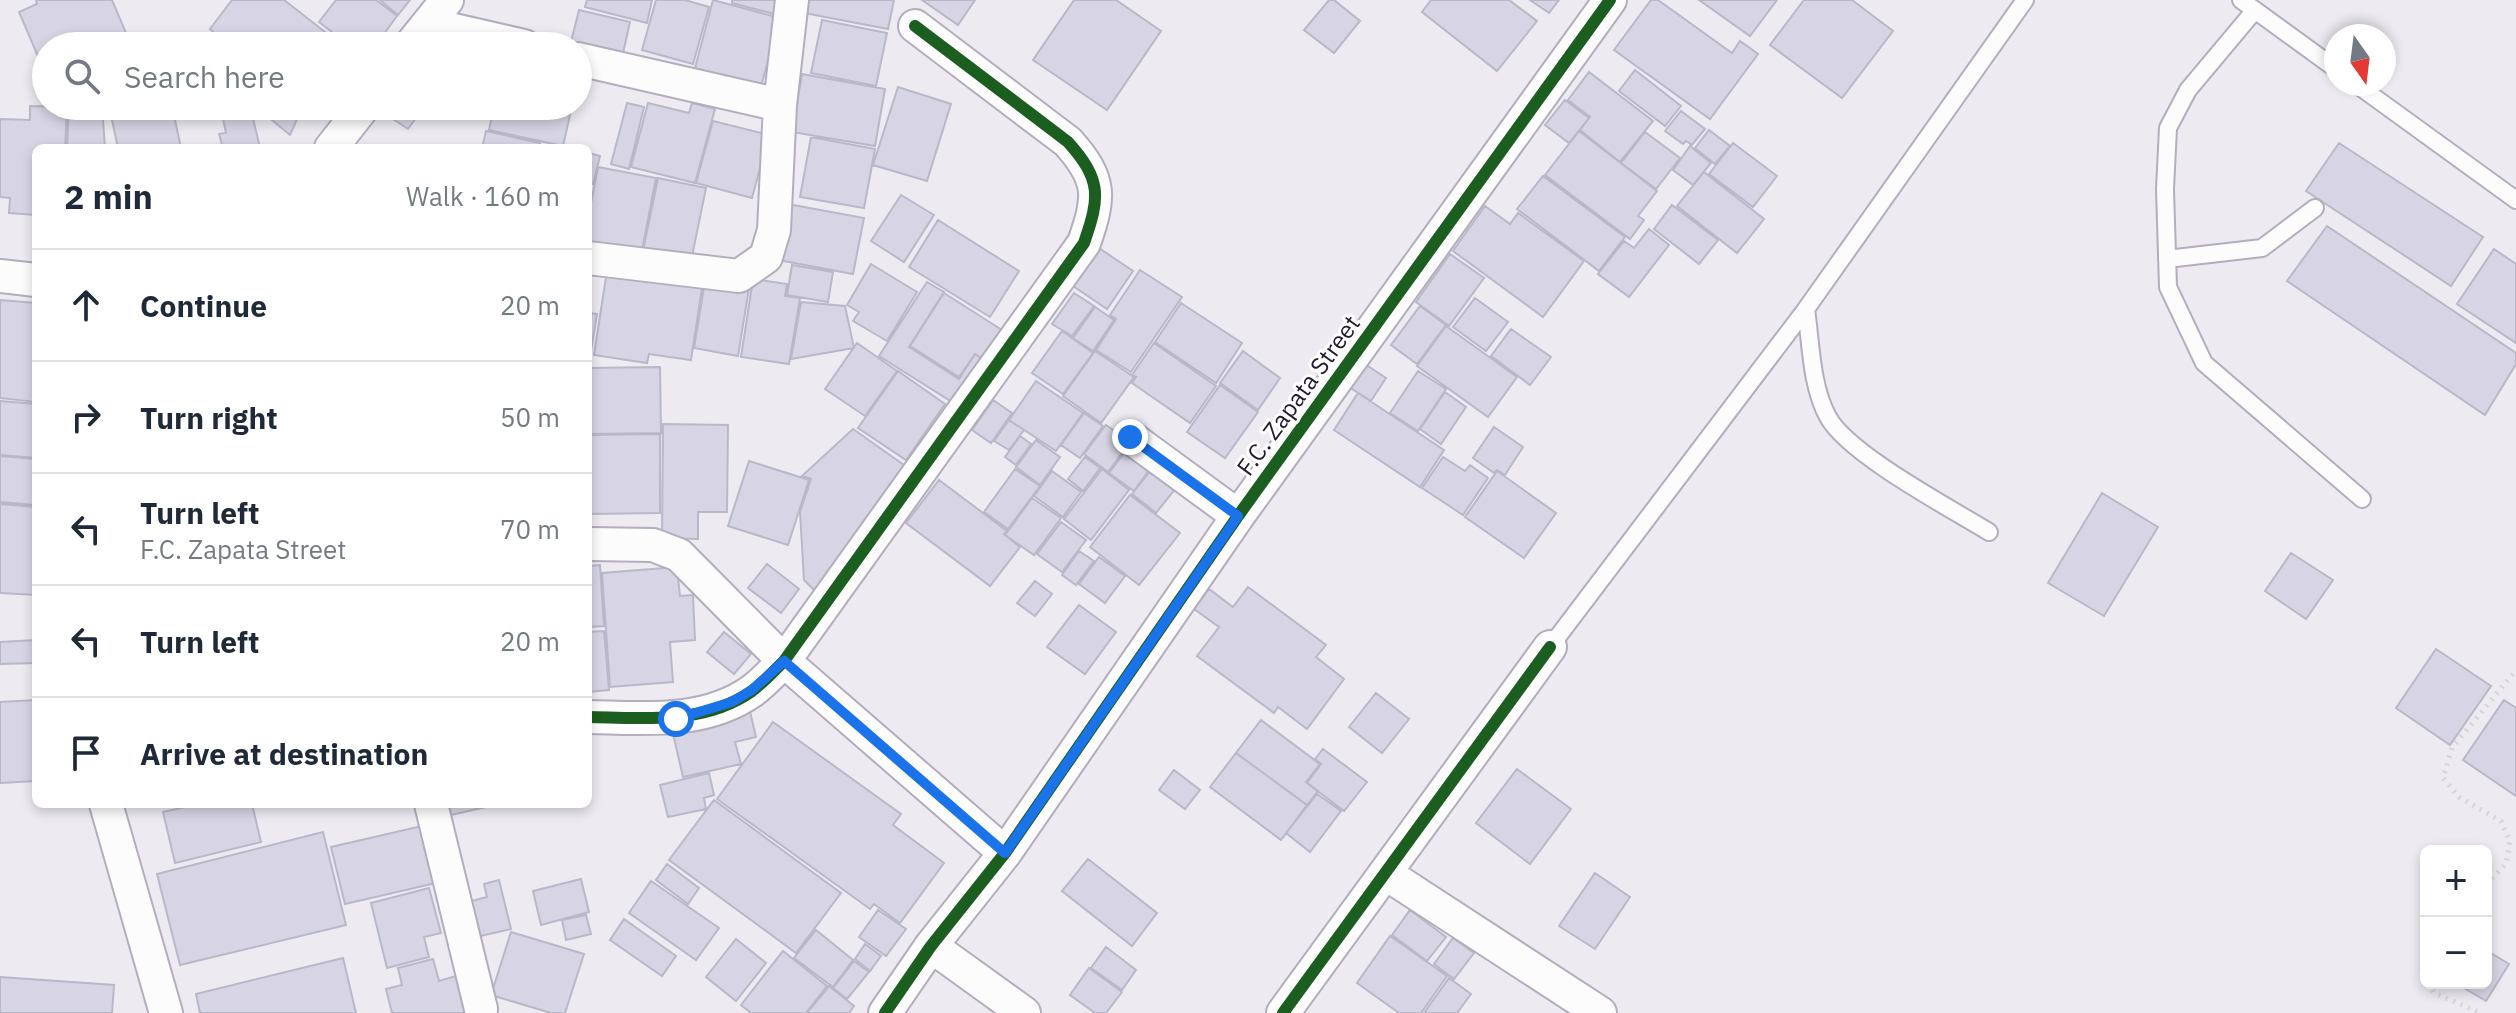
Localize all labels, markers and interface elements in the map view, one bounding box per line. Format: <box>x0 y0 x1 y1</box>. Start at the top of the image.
north arrow <box>2324 24 2396 96</box>
search box <box>32 32 592 120</box>
icon: search <box>60 54 104 98</box>
text: Search here <box>124 57 285 96</box>
text: 2 min <box>64 174 153 218</box>
text: Walk · 160 m <box>406 179 560 213</box>
icon: ahead <box>64 283 108 327</box>
text: Continue <box>140 286 267 325</box>
text: 20 m <box>500 288 560 322</box>
street label: F.C. Zapata Street <box>1229 308 1367 482</box>
icon: right <box>64 395 108 439</box>
text: Turn right <box>140 398 278 437</box>
text: 50 m <box>500 400 560 434</box>
route end <box>1112 419 1148 455</box>
text: Turn left <box>140 493 259 532</box>
icon: left <box>64 507 108 551</box>
text: 70 m <box>500 512 560 546</box>
text: F.C. Zapata Street <box>140 532 347 566</box>
icon: left <box>64 619 108 663</box>
text: Turn left <box>140 622 259 661</box>
text: 20 m <box>500 624 560 658</box>
route start <box>658 701 694 737</box>
icon: arrive <box>64 731 108 775</box>
text: Arrive at destination <box>140 734 428 773</box>
map controls <box>2420 845 2492 989</box>
button: + <box>2420 845 2492 917</box>
button: − <box>2420 917 2492 989</box>

